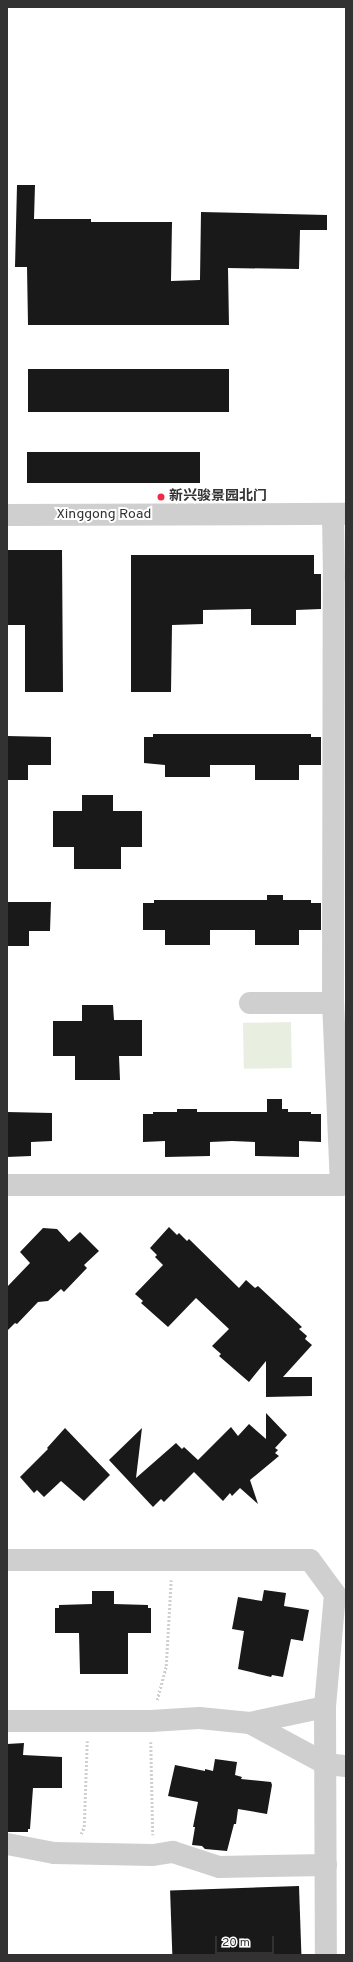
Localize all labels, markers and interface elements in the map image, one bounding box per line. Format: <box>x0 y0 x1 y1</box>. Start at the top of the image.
place label: 新兴骏景园北门 <box>169 489 267 505</box>
marker: 新兴骏景园北门 <box>156 492 166 502</box>
street label: Xinggong Road <box>57 507 151 523</box>
scale bar <box>217 1928 276 1954</box>
text: 20 m <box>222 1935 250 1951</box>

